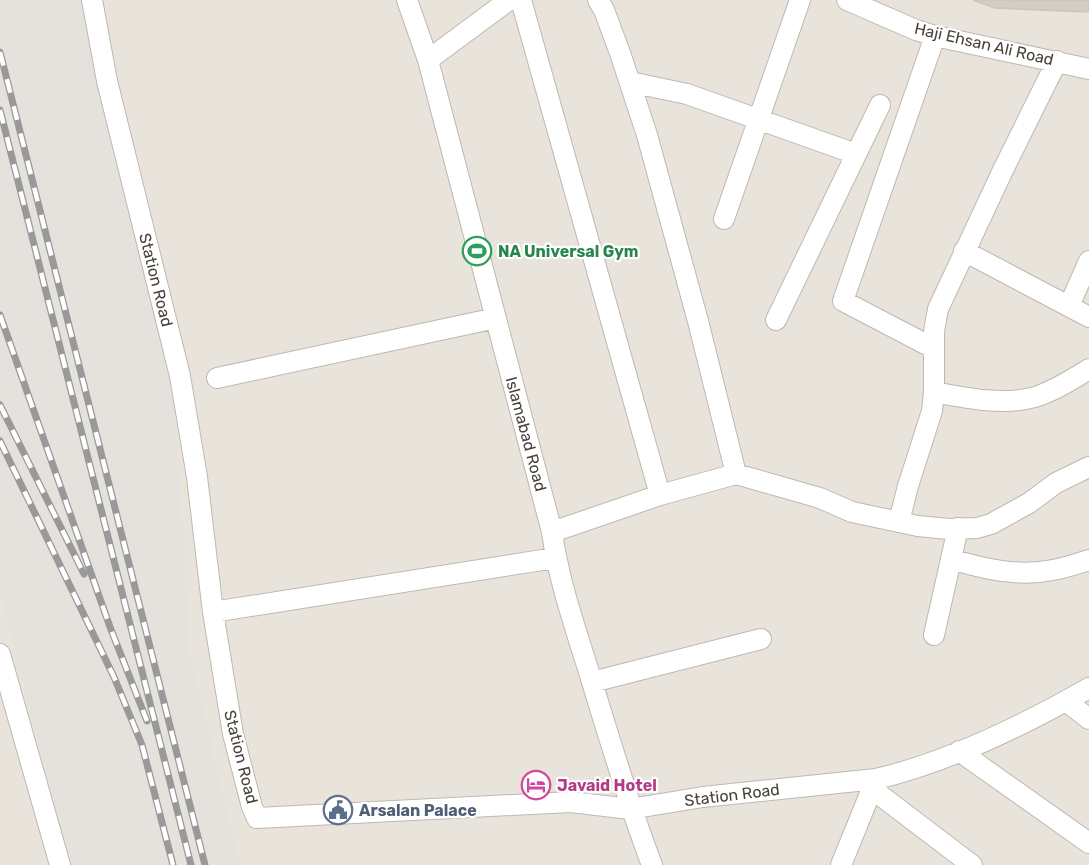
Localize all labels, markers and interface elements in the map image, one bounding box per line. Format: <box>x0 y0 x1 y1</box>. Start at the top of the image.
street label: Haji Ehsan Ali Road <box>913 19 1055 69</box>
street label: Station Road <box>135 231 177 329</box>
sports icon: NA Universal Gym <box>461 235 493 267</box>
place label: NA Universal Gym <box>498 242 638 261</box>
street label: Islamabad Road <box>502 375 550 493</box>
street label: Station Road <box>220 708 262 806</box>
hotel icon: Javaid Hotel <box>520 769 552 801</box>
place label: Javaid Hotel <box>557 776 657 795</box>
street label: Station Road <box>683 780 781 810</box>
public building icon: Arsalan Palace <box>322 794 354 826</box>
place label: Arsalan Palace <box>359 801 477 820</box>

